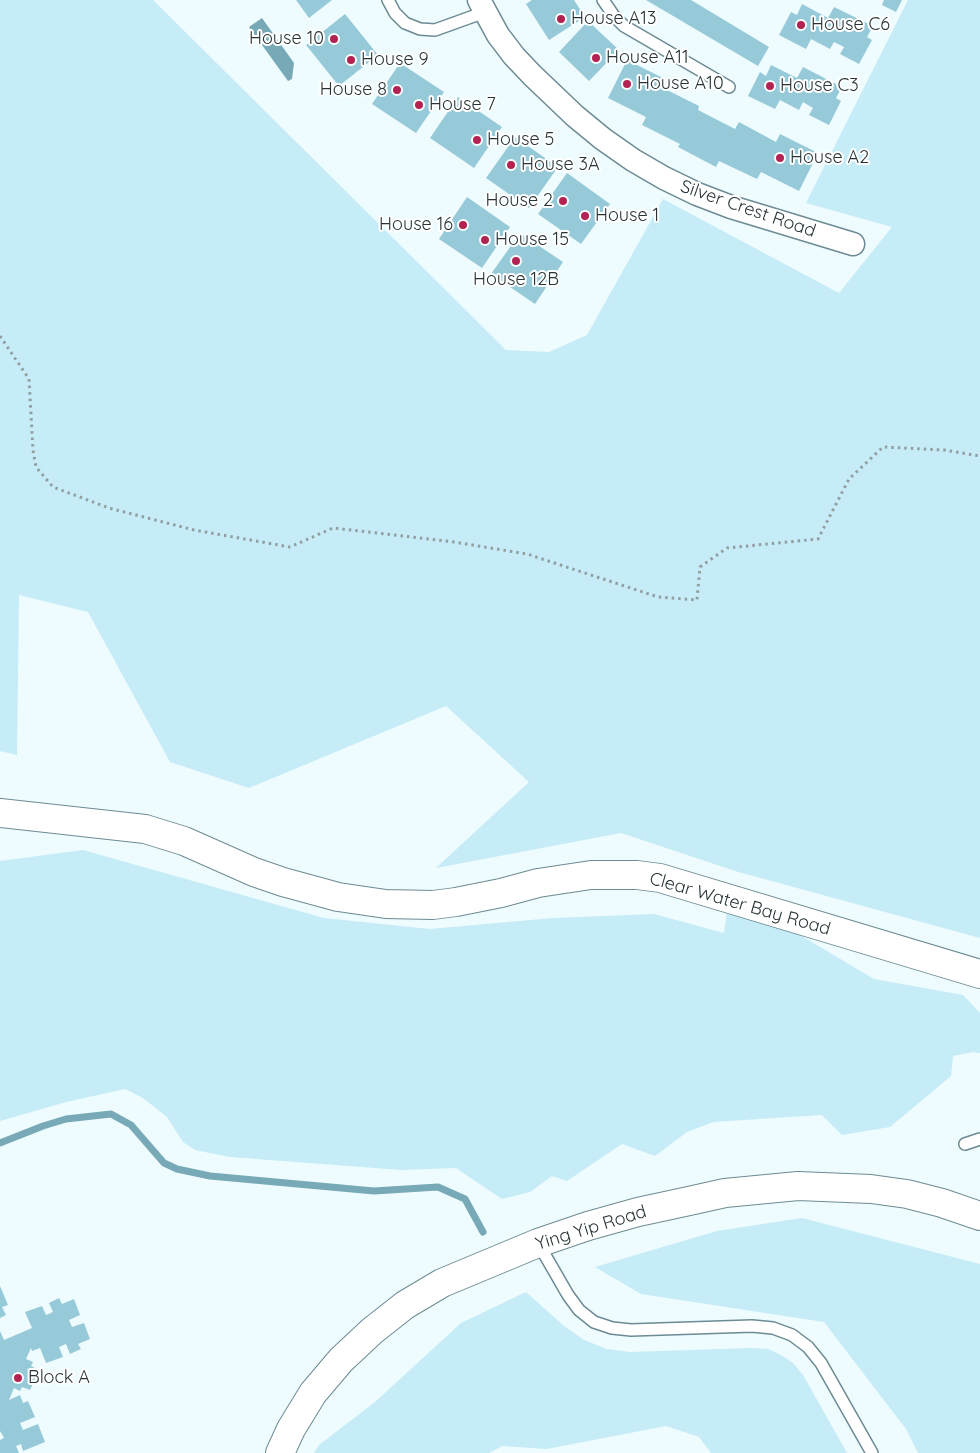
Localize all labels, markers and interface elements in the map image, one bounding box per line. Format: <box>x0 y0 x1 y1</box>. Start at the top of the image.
place label: House A13 <box>571 8 656 30</box>
marker: House A13 <box>555 13 567 25</box>
place label: House C6 <box>811 14 890 36</box>
marker: House C6 <box>795 19 807 31</box>
place label: House 10 <box>249 28 324 50</box>
marker: House 10 <box>328 33 340 45</box>
place label: House A11 <box>606 47 689 69</box>
place label: House 9 <box>361 49 429 71</box>
marker: House A11 <box>590 52 602 64</box>
marker: House 9 <box>345 54 357 66</box>
place label: House A10 <box>637 73 724 95</box>
place label: House C3 <box>780 75 859 97</box>
marker: House A10 <box>621 78 633 90</box>
place label: House 8 <box>320 79 387 101</box>
marker: House C3 <box>764 80 776 92</box>
marker: House 8 <box>391 84 403 96</box>
place label: House 7 <box>429 94 496 116</box>
marker: House 7 <box>413 99 425 111</box>
place label: House 5 <box>487 129 554 151</box>
marker: House 5 <box>471 134 483 146</box>
place label: House A2 <box>790 147 869 169</box>
marker: House A2 <box>774 152 786 164</box>
place label: House 3A <box>521 154 600 176</box>
marker: House 3A <box>505 159 517 171</box>
street label: Silver Crest Road <box>678 176 818 242</box>
place label: House 2 <box>485 190 553 212</box>
marker: House 2 <box>557 195 569 207</box>
place label: House 1 <box>595 205 659 227</box>
marker: House 1 <box>579 210 591 222</box>
place label: House 16 <box>379 214 453 236</box>
marker: House 16 <box>457 219 469 231</box>
place label: House 15 <box>495 229 569 251</box>
marker: House 15 <box>479 234 491 246</box>
marker: House 12B <box>510 255 522 267</box>
place label: House 12B <box>473 269 559 291</box>
street label: Clear Water Bay Road <box>647 868 833 940</box>
street label: Ying Yip Road <box>533 1201 649 1255</box>
place label: Block A <box>28 1367 90 1389</box>
marker: Block A <box>12 1372 24 1384</box>

